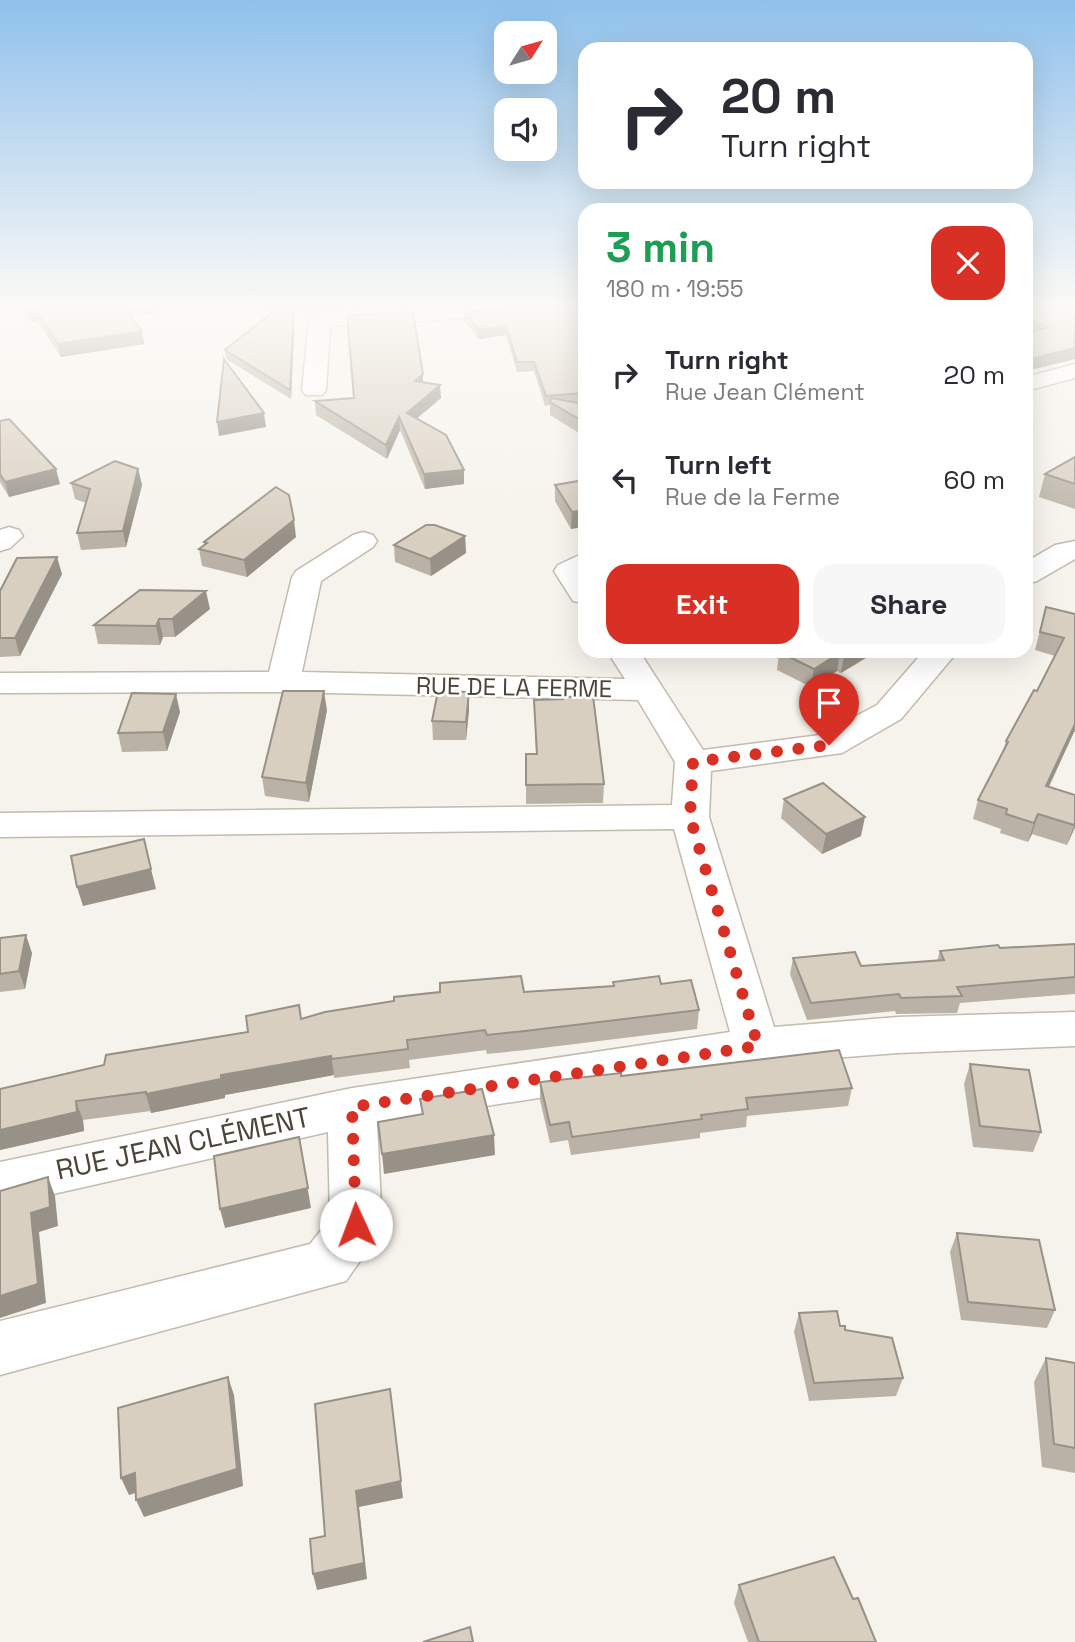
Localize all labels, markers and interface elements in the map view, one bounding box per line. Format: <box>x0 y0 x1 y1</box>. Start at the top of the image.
north arrow <box>494 21 556 84</box>
map controls <box>494 21 557 161</box>
text: 20 m <box>721 65 836 127</box>
icon: right <box>606 70 697 161</box>
button: sound <box>494 98 557 161</box>
text: Turn right <box>721 126 871 166</box>
text: 3 min <box>606 221 715 274</box>
button: close <box>931 226 1005 300</box>
text: 180 m · 19:55 <box>606 274 744 304</box>
text: Turn right <box>665 343 789 377</box>
icon: right <box>606 356 644 394</box>
text: 20 m <box>944 358 1005 392</box>
text: Rue Jean Clément <box>665 377 865 407</box>
text: Turn left <box>665 448 772 482</box>
icon: left <box>606 461 644 499</box>
text: 60 m <box>943 463 1005 497</box>
text: Rue de la Ferme <box>665 482 840 512</box>
button: Exit <box>606 564 799 644</box>
button: Share <box>813 564 1005 644</box>
street label: RUE DE LA FERME <box>416 670 612 704</box>
pin <box>799 673 859 745</box>
icon: arrive <box>810 684 848 722</box>
street label: RUE JEAN CLÉMENT <box>53 1098 313 1188</box>
position arrow <box>319 1188 393 1262</box>

